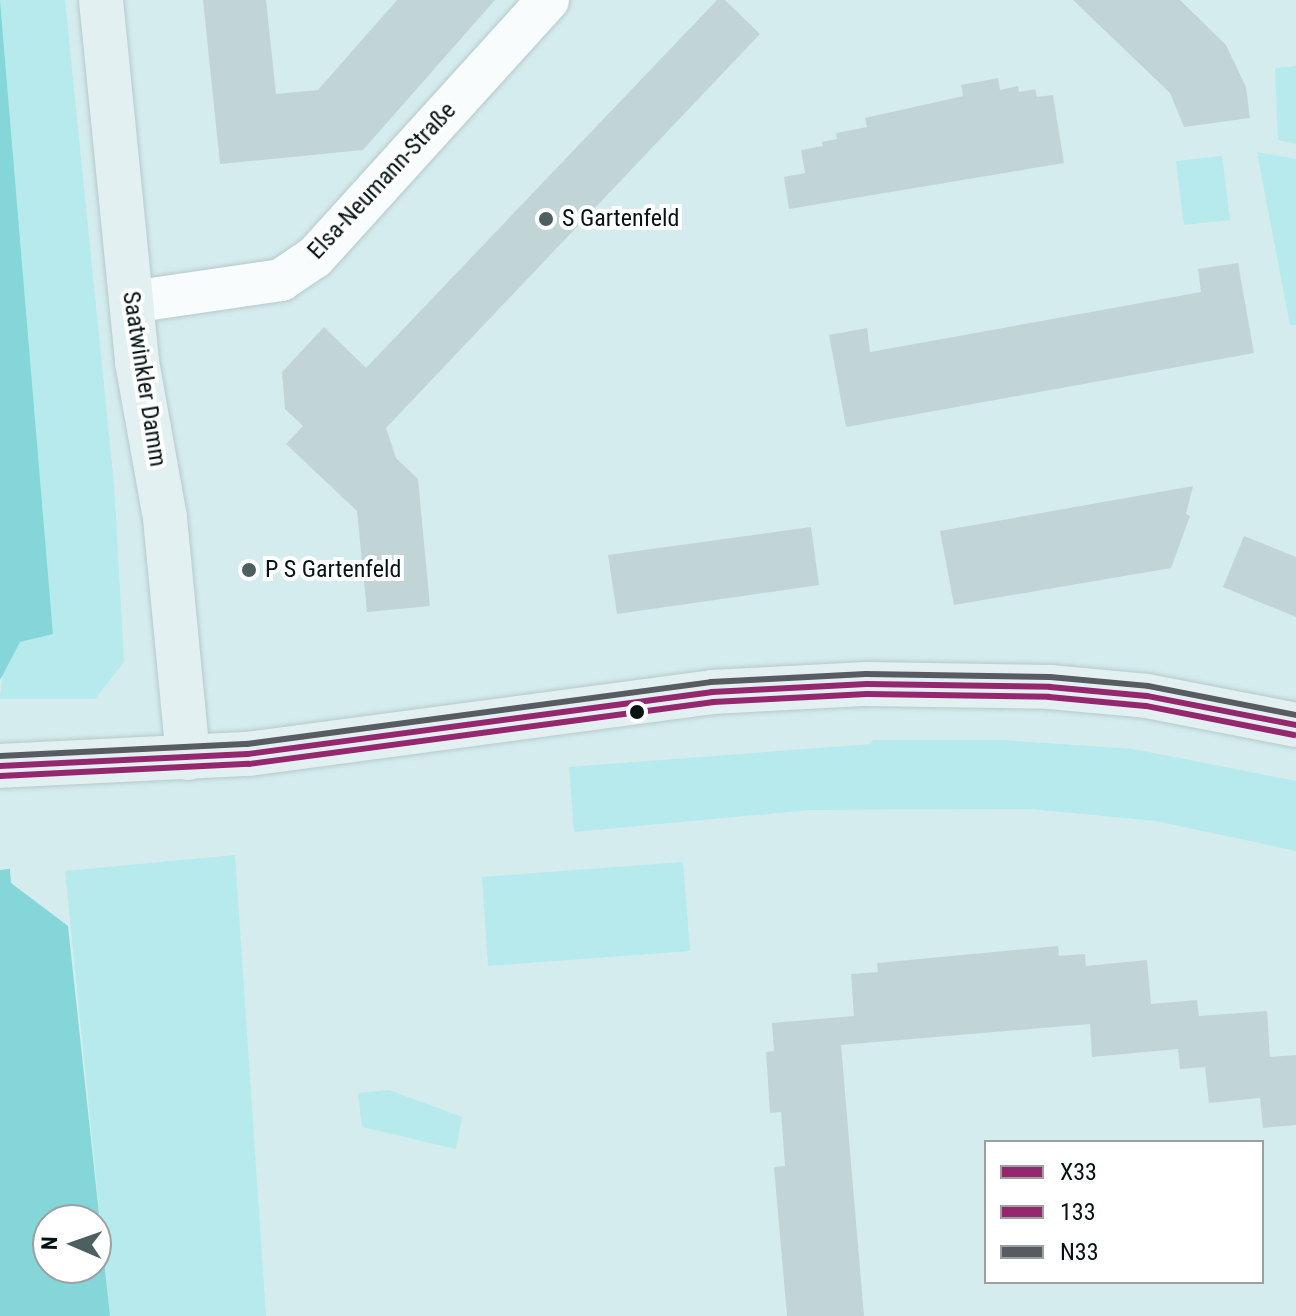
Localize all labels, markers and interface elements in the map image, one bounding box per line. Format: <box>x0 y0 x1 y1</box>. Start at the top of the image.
street label: Elsa-Neumann-Straße <box>302 97 462 265</box>
place label: S Gartenfeld <box>562 205 679 233</box>
marker: S Gartenfeld <box>537 210 555 228</box>
street label: Saatwinkler Damm <box>116 289 172 469</box>
place label: P S Gartenfeld <box>265 556 401 584</box>
marker: P S Gartenfeld <box>240 561 258 579</box>
unlabelled marker <box>629 704 645 720</box>
legend <box>984 1140 1264 1284</box>
text: X33 <box>1060 1158 1097 1186</box>
text: 133 <box>1060 1198 1096 1226</box>
north arrow <box>32 1204 112 1284</box>
text: N <box>37 1236 62 1250</box>
text: N33 <box>1060 1238 1099 1266</box>

